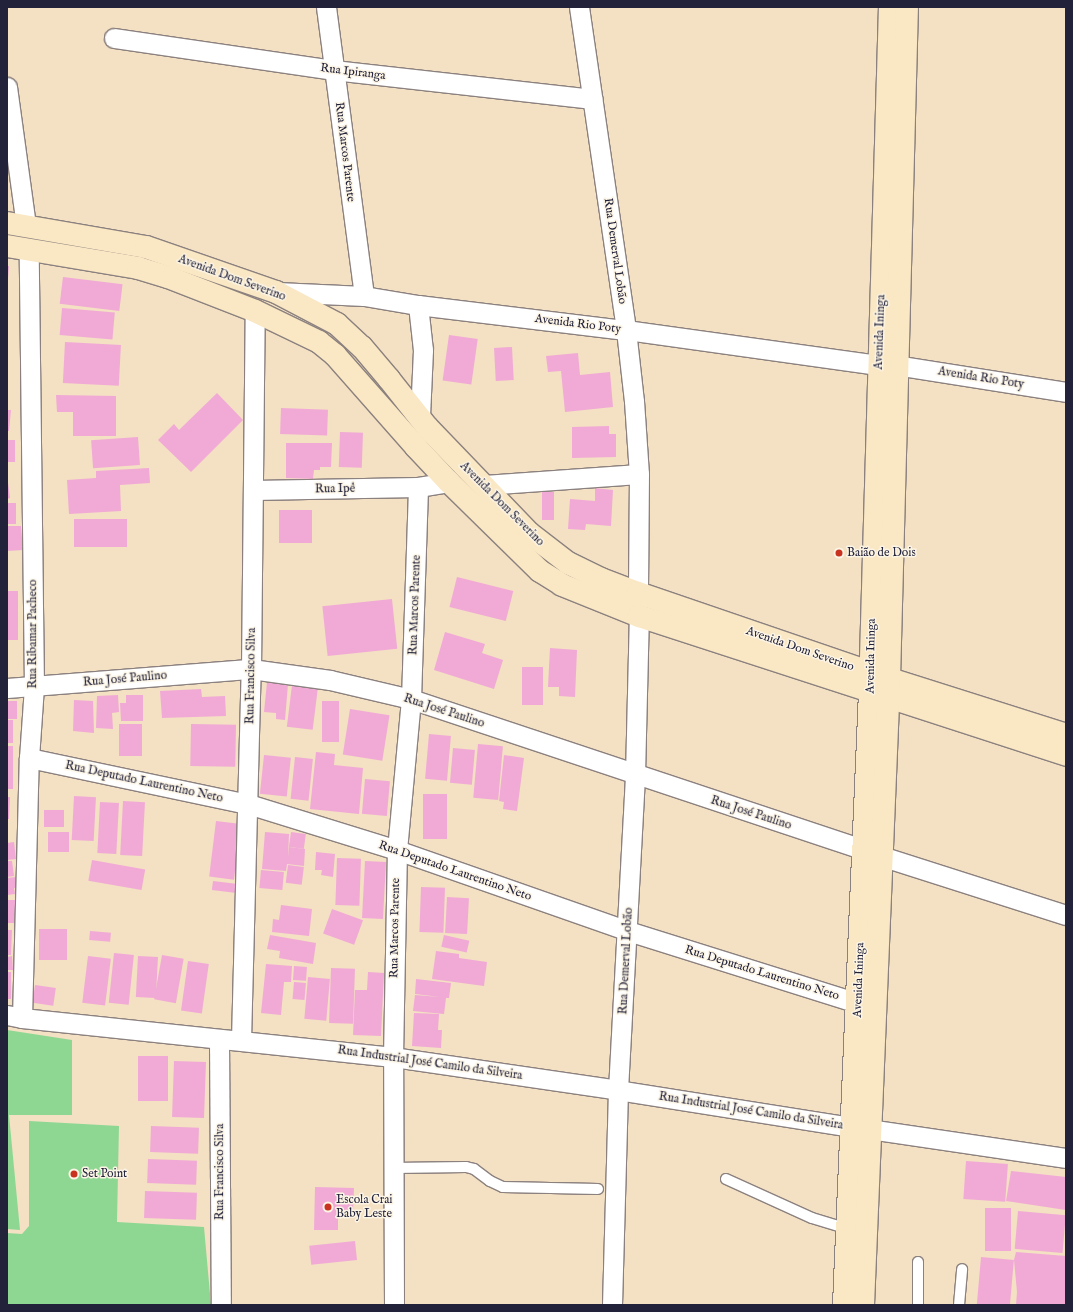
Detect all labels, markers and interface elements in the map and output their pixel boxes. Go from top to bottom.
street label: Rua Ipiranga [320,61,386,83]
street label: Rua Marcos Parente [332,101,358,203]
street label: Rua Demerval Lobão [600,197,630,305]
street label: Avenida Dom Severino [176,252,288,304]
street label: Avenida Ininga [871,294,889,370]
street label: Avenida Rio Poty [534,312,622,336]
street label: Avenida Rio Poty [937,364,1025,392]
street label: Avenida Dom Severino [457,459,547,549]
street label: Rua Ipê [315,481,355,497]
place label: Baião de Dois [847,546,916,560]
marker: Baião de Dois [834,548,844,558]
street label: Rua Marcos Parente [406,555,424,655]
street label: Rua Ribamar Pacheco [26,579,40,689]
street label: Avenida Ininga [863,618,879,694]
street label: Avenida Dom Severino [744,624,856,674]
street label: Rua Francisco Silva [243,628,259,724]
street label: Rua José Paulino [82,668,168,690]
street label: Rua José Paulino [402,691,486,731]
street label: Rua Deputado Laurentino Neto [64,758,224,806]
street label: Rua José Paulino [709,793,793,833]
street label: Rua Deputado Laurentino Neto [377,838,533,904]
street label: Rua Marcos Parente [387,878,403,978]
street label: Rua Demerval Lobão [616,907,636,1015]
street label: Avenida Ininga [850,942,868,1018]
street label: Rua Deputado Laurentino Neto [683,943,841,1003]
street label: Rua Industrial José Camilo da Silveira [337,1043,523,1083]
street label: Rua Industrial José Camilo da Silveira [658,1089,844,1133]
street label: Rua Francisco Silva [213,1124,227,1220]
place label: Set Point [82,1167,127,1181]
marker: Set Point [69,1169,79,1179]
place label: Escola Crai Baby Leste [336,1193,393,1221]
marker: Escola Crai Baby Leste [323,1202,333,1212]

